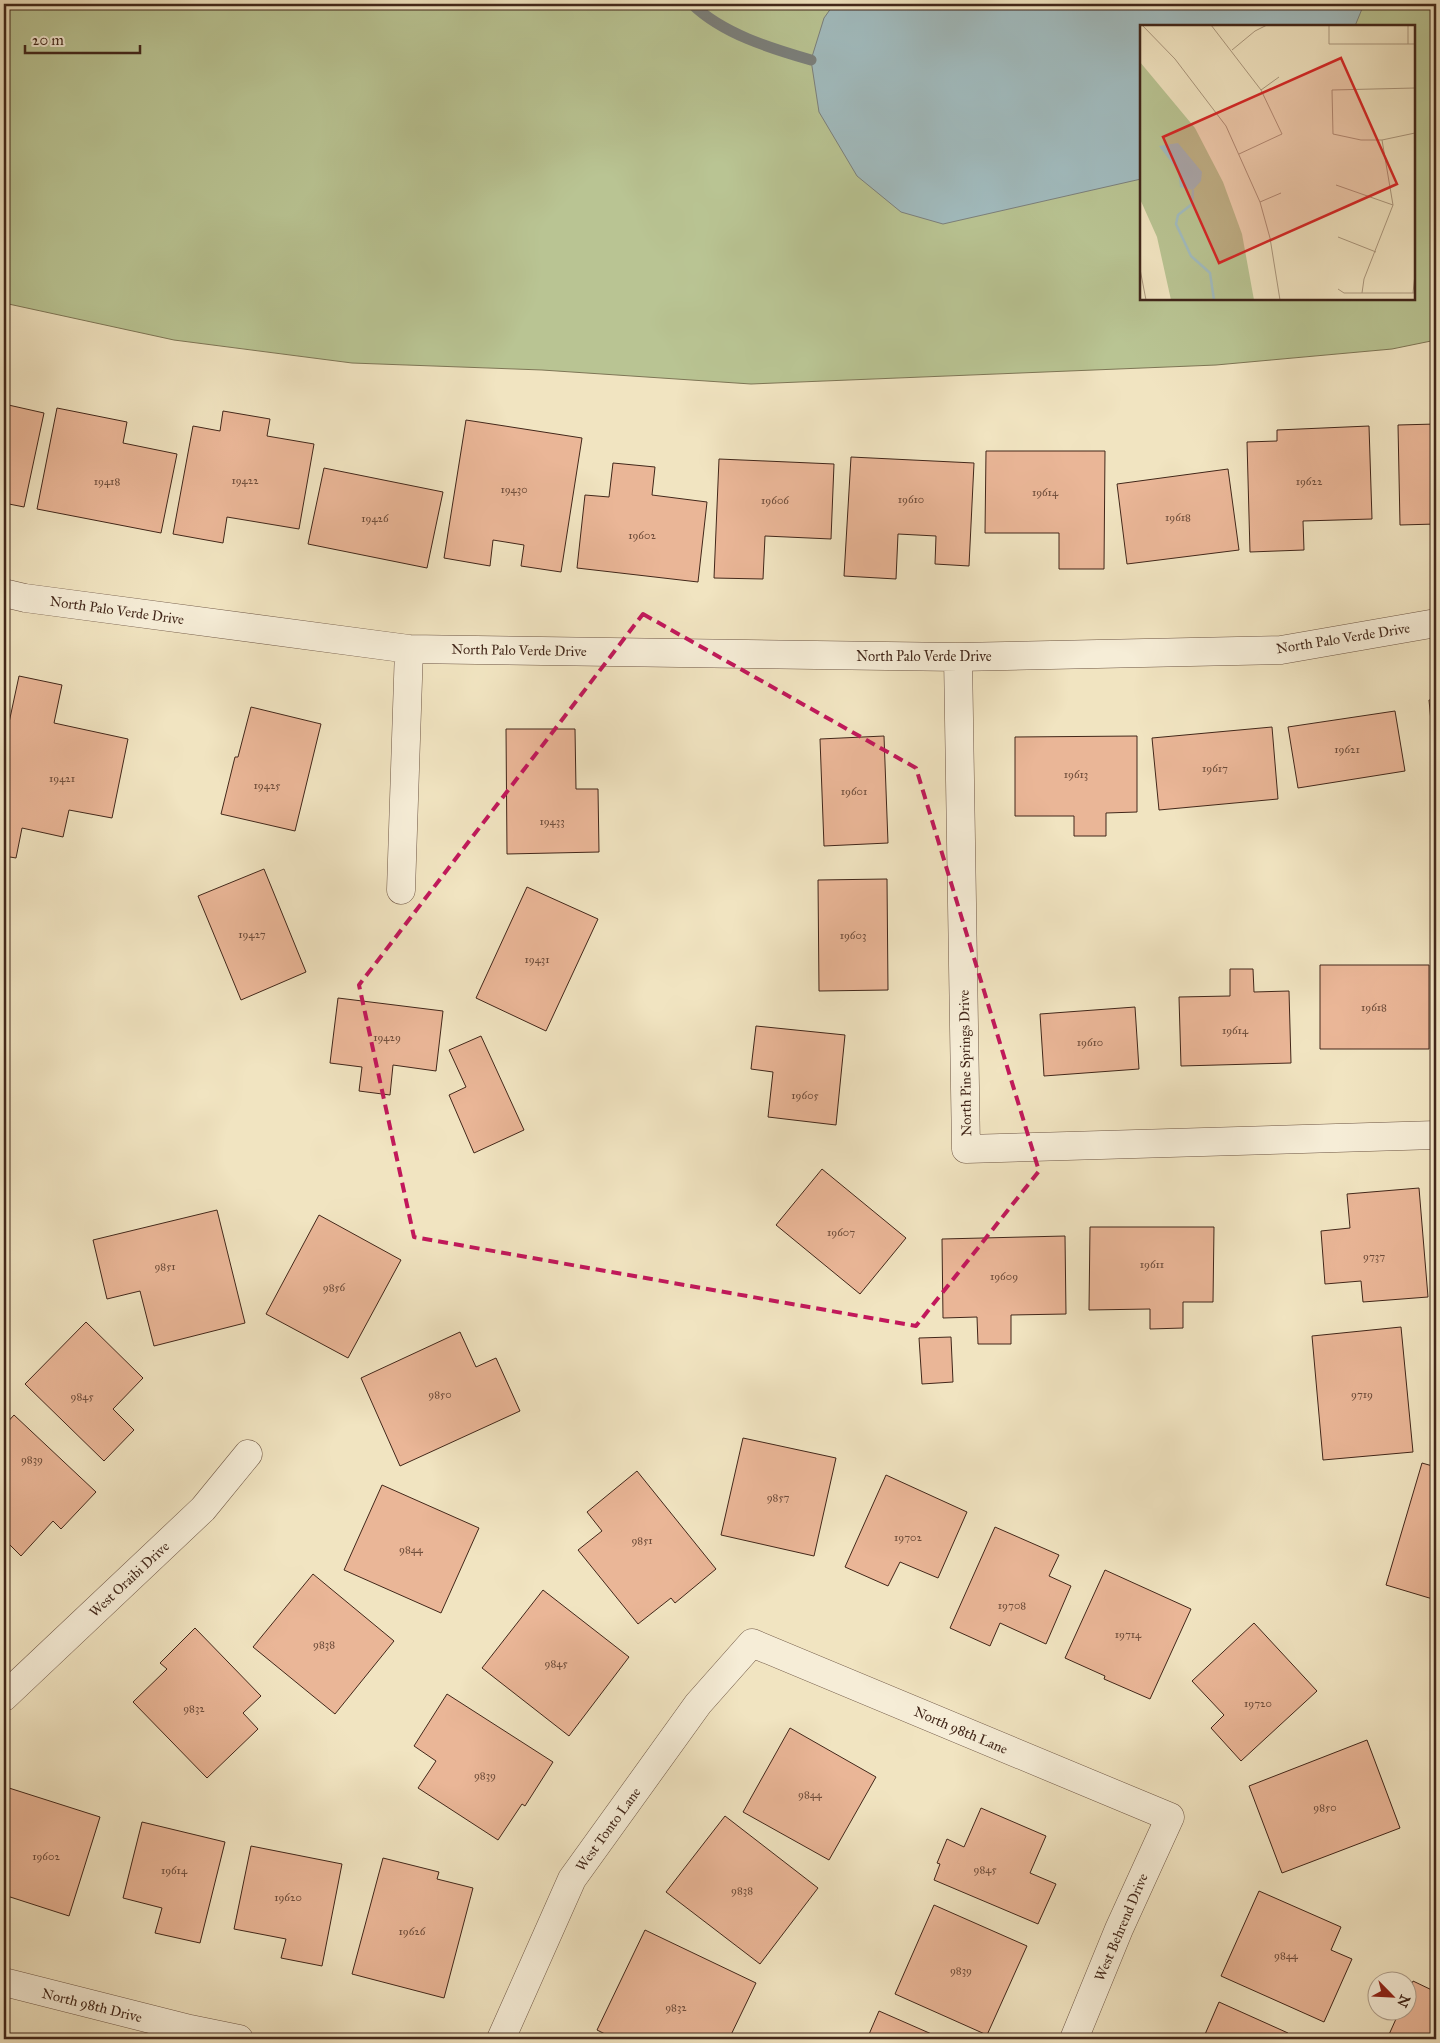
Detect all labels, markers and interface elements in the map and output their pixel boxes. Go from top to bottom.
scale bar [25,22,140,54]
inset map [1140,25,1415,300]
text: 20 m [32,31,64,49]
house number: 19422 [231,474,259,487]
house number: 19418 [94,475,120,488]
house number: 19622 [1296,475,1323,488]
house number: 19430 [500,483,528,496]
house number: 19614 [1032,486,1059,499]
house number: 19610 [898,493,924,506]
house number: 19606 [761,494,789,507]
house number: 19618 [1165,511,1191,524]
house number: 19426 [361,512,389,525]
house number: 19602 [628,529,656,542]
street label: North Palo Verde Drive [49,593,185,628]
street label: North Palo Verde Drive [1275,619,1411,657]
street label: North Palo Verde Drive [451,641,587,660]
street label: North Palo Verde Drive [856,648,992,665]
house number: 19621 [1334,743,1360,756]
house number: 19617 [1202,762,1228,775]
house number: 19613 [1064,768,1088,781]
house number: 19421 [49,772,75,785]
house number: 19425 [254,779,280,792]
house number: 19601 [841,785,867,798]
house number: 19433 [539,815,565,828]
house number: 19427 [238,928,266,941]
house number: 19603 [840,929,866,942]
house number: 19431 [524,953,550,966]
street label: North Pine Springs Drive [956,989,975,1136]
house number: 19618 [1361,1001,1387,1014]
house number: 19614 [1222,1024,1249,1037]
house number: 19429 [373,1031,401,1044]
house number: 19610 [1077,1036,1103,1049]
house number: 19605 [791,1089,819,1102]
house number: 19607 [827,1226,855,1239]
house number: 9737 [1363,1250,1385,1263]
house number: 19611 [1140,1258,1164,1271]
house number: 9851 [154,1260,176,1273]
house number: 19609 [990,1270,1018,1283]
house number: 9856 [323,1281,346,1294]
house number: 9850 [428,1388,452,1401]
house number: 9719 [1351,1388,1373,1401]
house number: 9845 [71,1390,94,1403]
house number: 9839 [21,1453,43,1466]
house number: 9857 [767,1491,789,1504]
house number: 19702 [894,1531,923,1544]
house number: 9851 [631,1534,653,1547]
street label: West Oraibi Drive [86,1538,173,1621]
house number: 9844 [399,1543,424,1556]
house number: 19708 [998,1599,1026,1612]
house number: 19714 [1115,1628,1142,1641]
house number: 9838 [313,1638,335,1651]
house number: 9845 [545,1657,568,1670]
house number: 19720 [1244,1697,1272,1710]
house number: 9832 [183,1702,205,1715]
street label: North 98th Lane [911,1703,1010,1758]
house number: 9839 [474,1769,496,1782]
street label: West Tonto Lane [572,1784,645,1875]
house number: 9844 [798,1788,823,1801]
house number: 9850 [1313,1801,1337,1814]
house number: 19602 [32,1850,60,1863]
house number: 9845 [974,1863,997,1876]
house number: 19614 [161,1864,188,1877]
street label: West Behrend Drive [1091,1871,1152,1984]
house number: 9838 [731,1884,753,1897]
house number: 19620 [274,1891,302,1904]
house number: 19626 [399,1925,426,1938]
house number: 9844 [1274,1949,1299,1962]
house number: 9839 [950,1964,972,1977]
north arrow [1368,1970,1418,2020]
street label: North 98th Drive [40,1985,144,2026]
text: N [1393,1992,1414,2010]
house number: 9832 [665,2001,687,2014]

